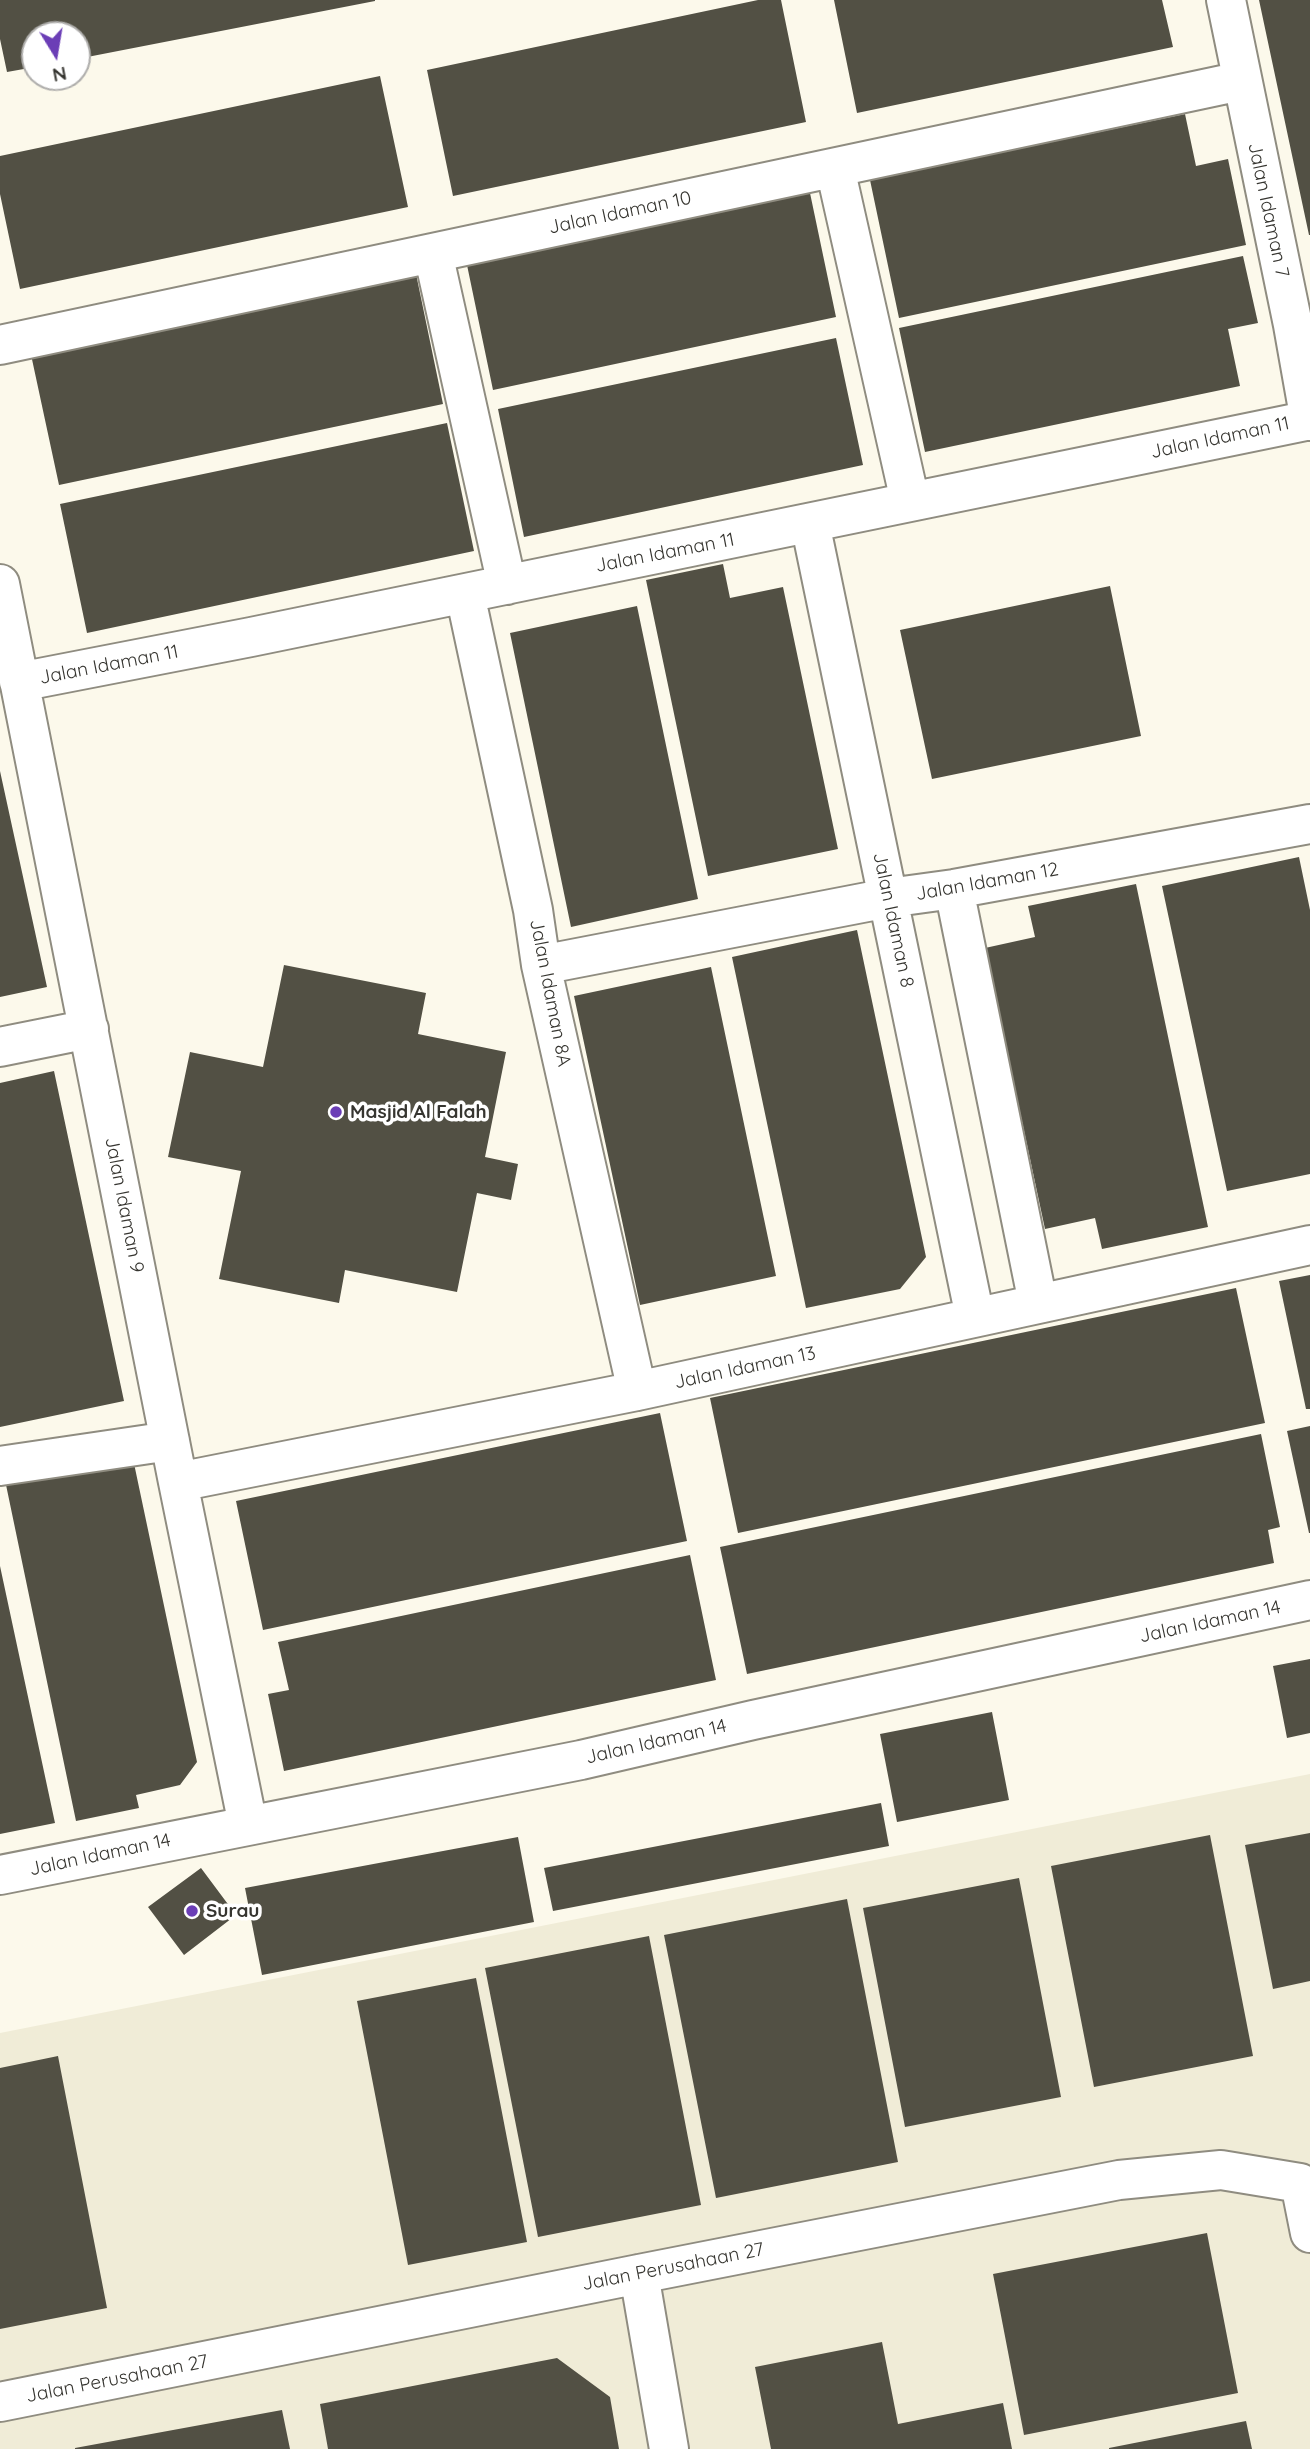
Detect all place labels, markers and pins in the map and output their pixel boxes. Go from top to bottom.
place label: Masjid Al Falah [350,1101,487,1123]
marker: Masjid Al Falah [328,1104,344,1120]
place label: Surau [206,1900,259,1922]
marker: Surau [184,1903,200,1919]

